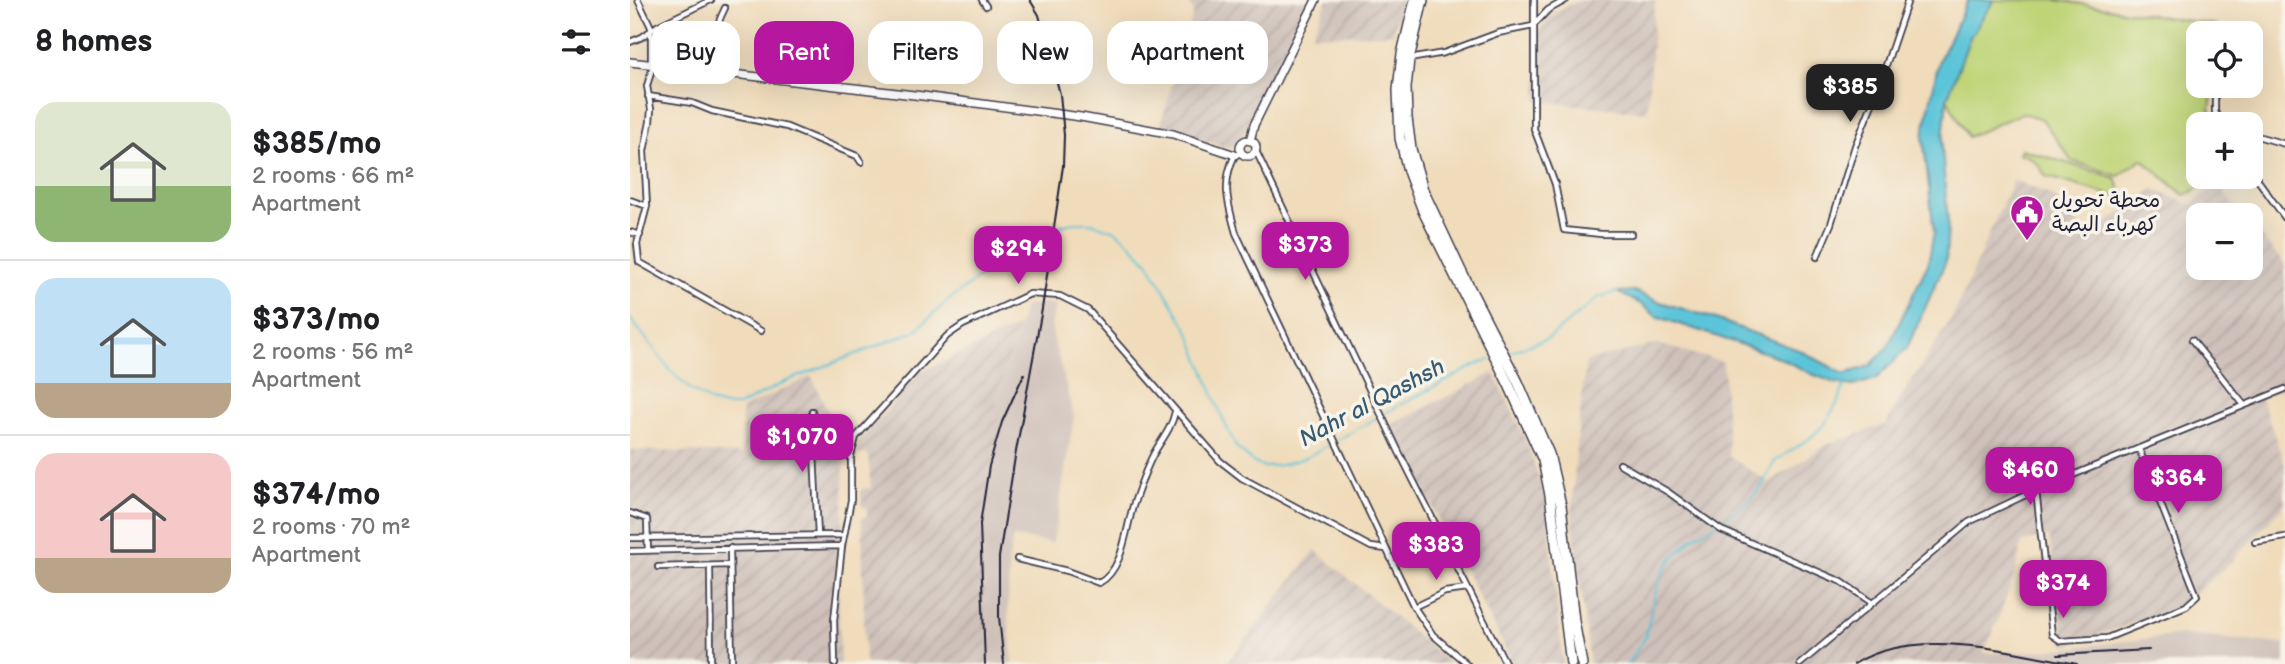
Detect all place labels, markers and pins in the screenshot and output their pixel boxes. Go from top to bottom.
pin: $385 [1809,64,1891,124]
place label: محطة تحويل كهرباء البصة [2052,188,2160,237]
public building icon: محطة تحويل كهرباء البصة [2008,193,2046,242]
pin: $373 [1264,222,1346,282]
pin: $294 [977,226,1059,286]
pin: $1,070 [745,414,859,474]
pin: $460 [1989,448,2071,507]
pin: $364 [2137,456,2219,515]
pin: $383 [1395,522,1477,582]
pin: $374 [2022,560,2104,620]

